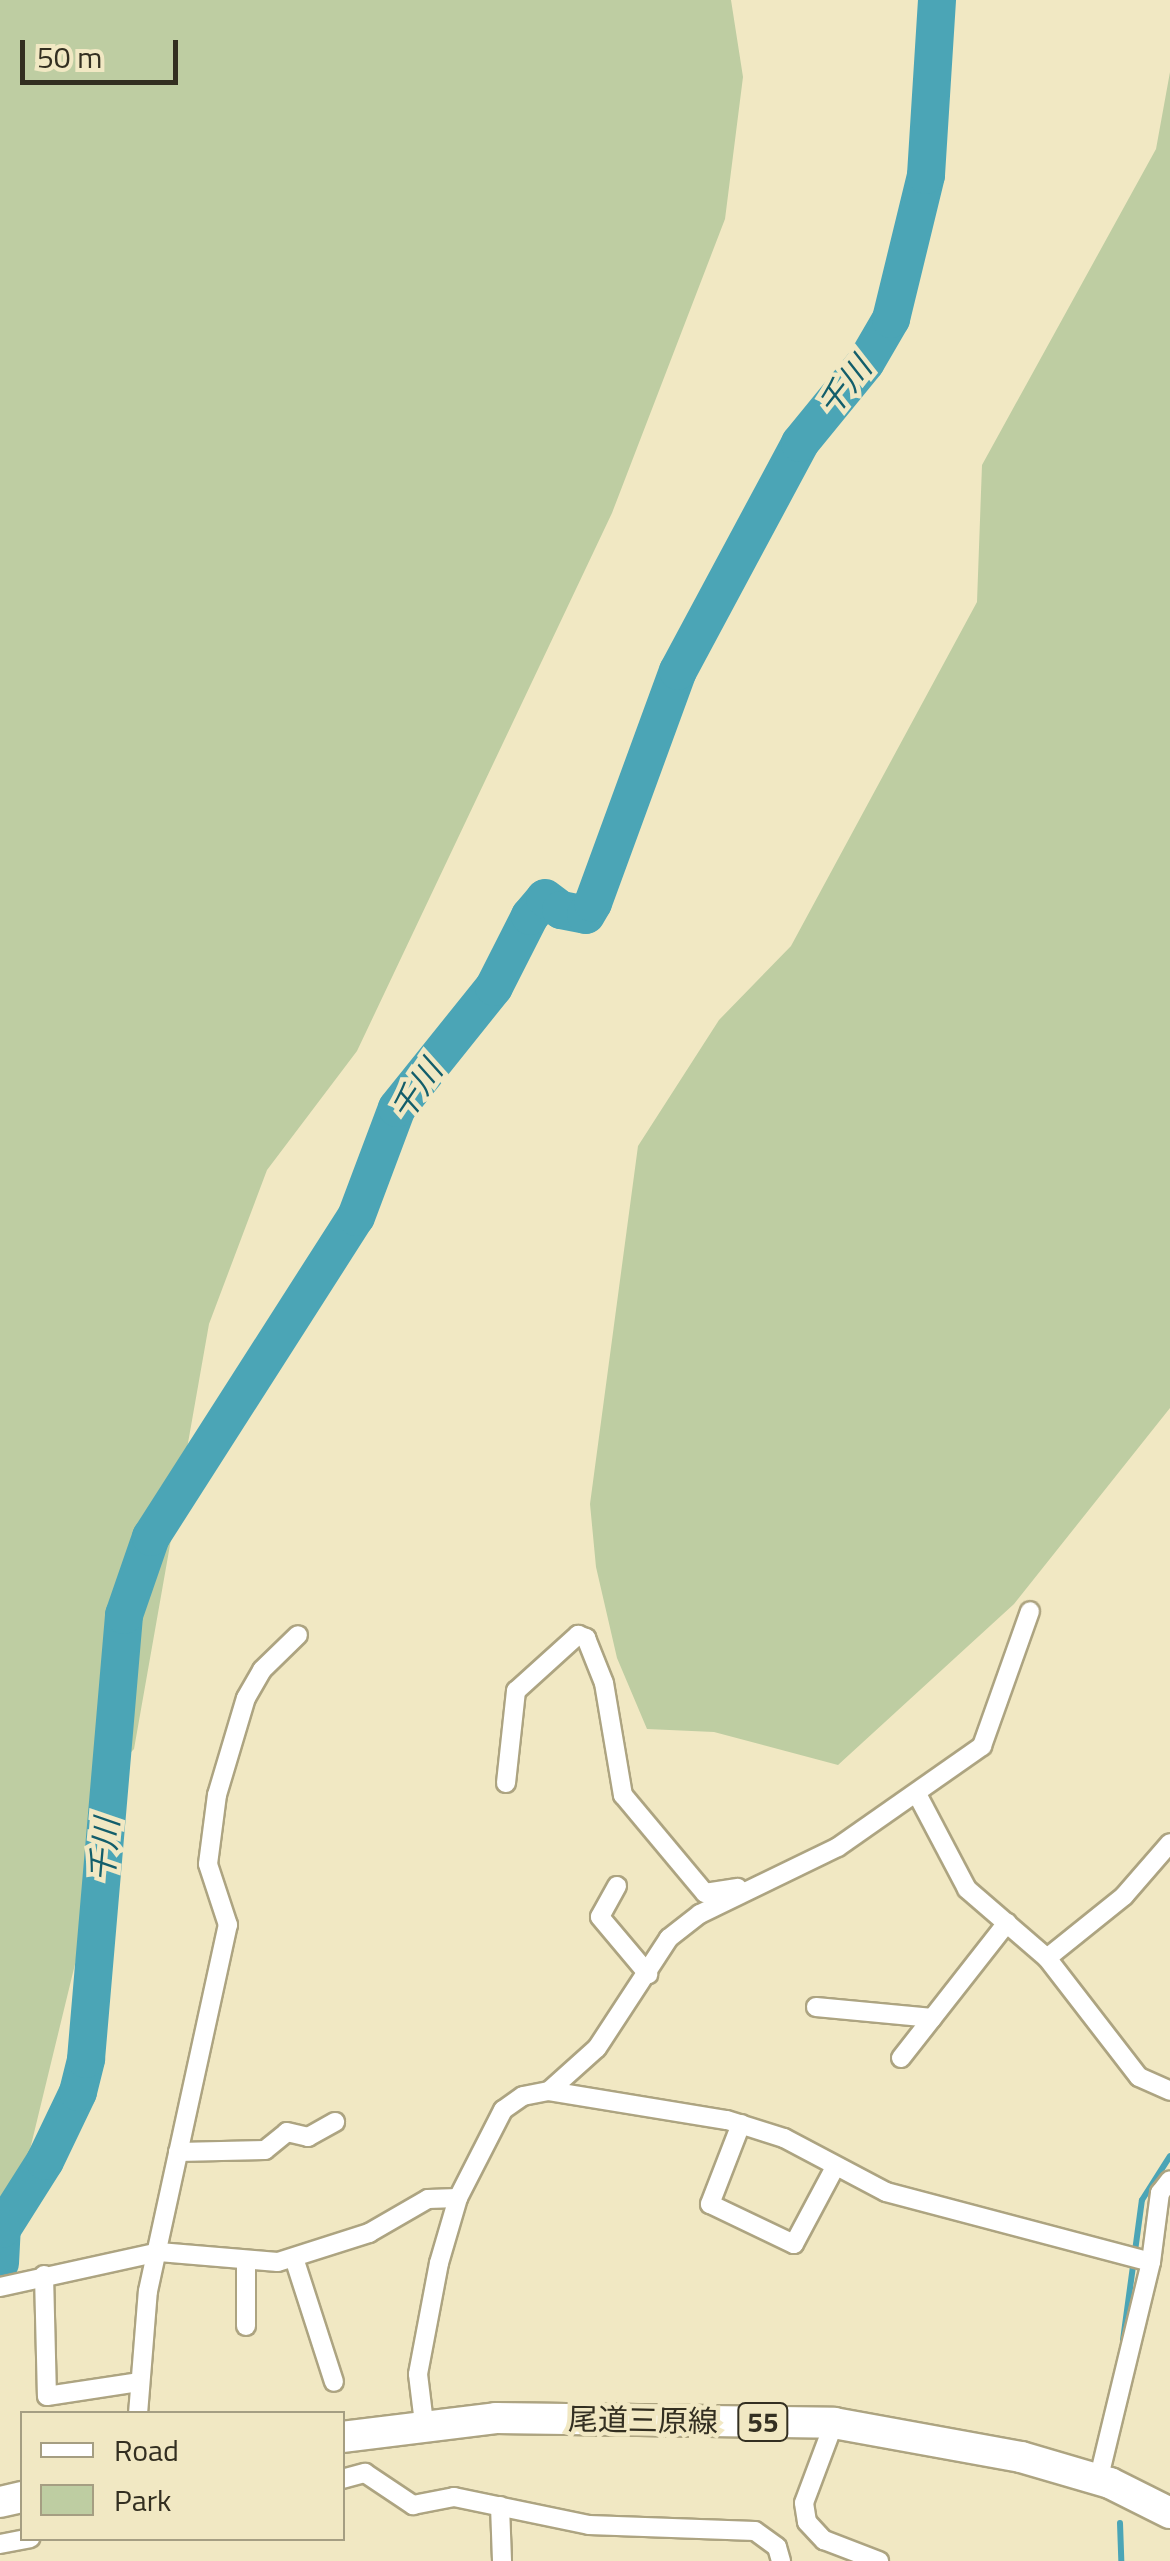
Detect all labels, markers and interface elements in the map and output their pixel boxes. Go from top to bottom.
scale bar [25,20,182,82]
text: 50 m [37,34,102,80]
water label: 千川 [809,349,879,423]
water label: 千川 [382,1053,450,1127]
water label: 千川 [82,1816,126,1884]
road number: 55 [736,2399,790,2445]
street label: 尾道三原線 [568,2401,718,2439]
legend [20,2411,345,2541]
text: Road [114,2427,179,2473]
text: Park [114,2477,171,2523]

